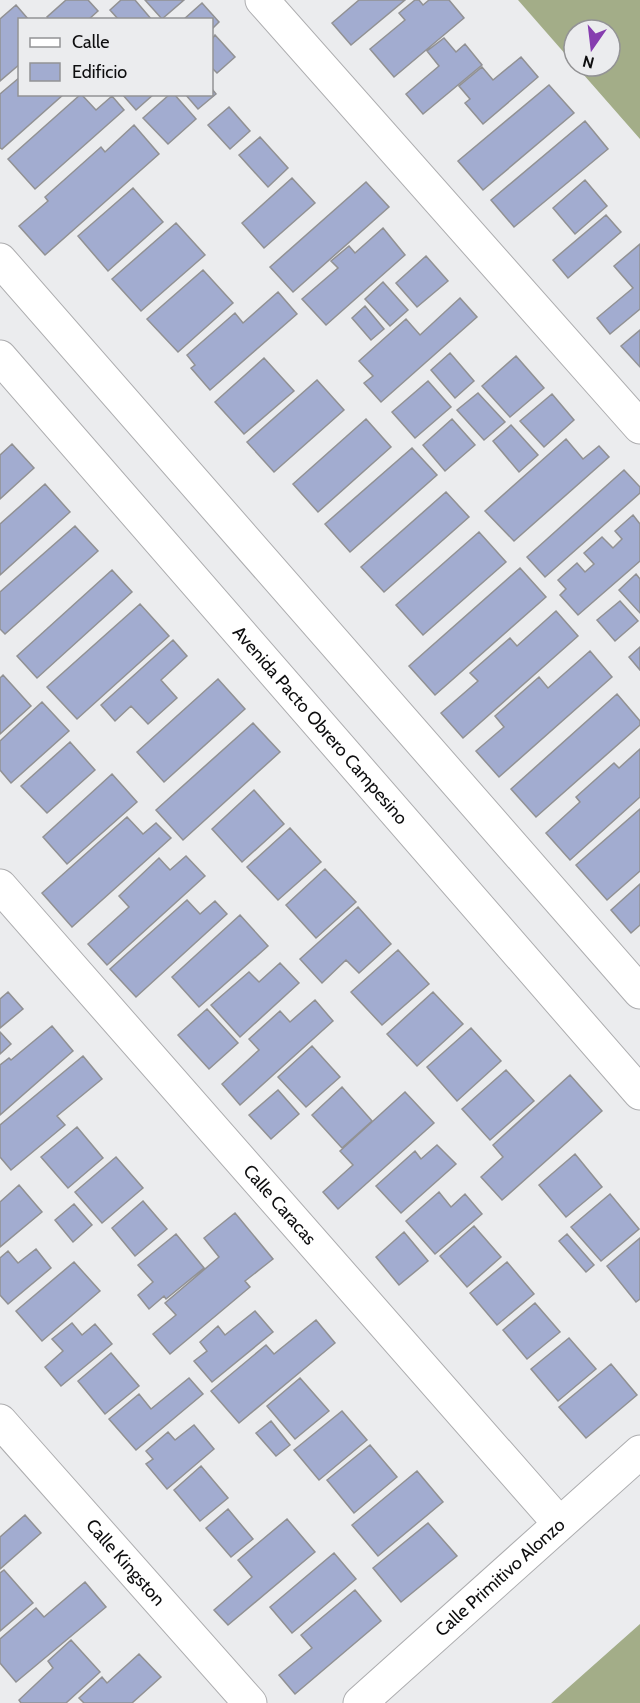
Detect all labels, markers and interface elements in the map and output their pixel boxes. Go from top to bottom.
legend [18,18,213,96]
north arrow [562,18,622,78]
text: Calle [72,31,109,53]
text: N [581,51,596,73]
text: Edificio [72,61,127,83]
street label: Avenida Pacto Obrero Campesino [228,622,412,829]
street label: Calle Caracas [239,1160,321,1249]
street label: Calle Primitivo Alonzo [431,1514,569,1641]
street label: Calle Kingston [81,1515,170,1610]

